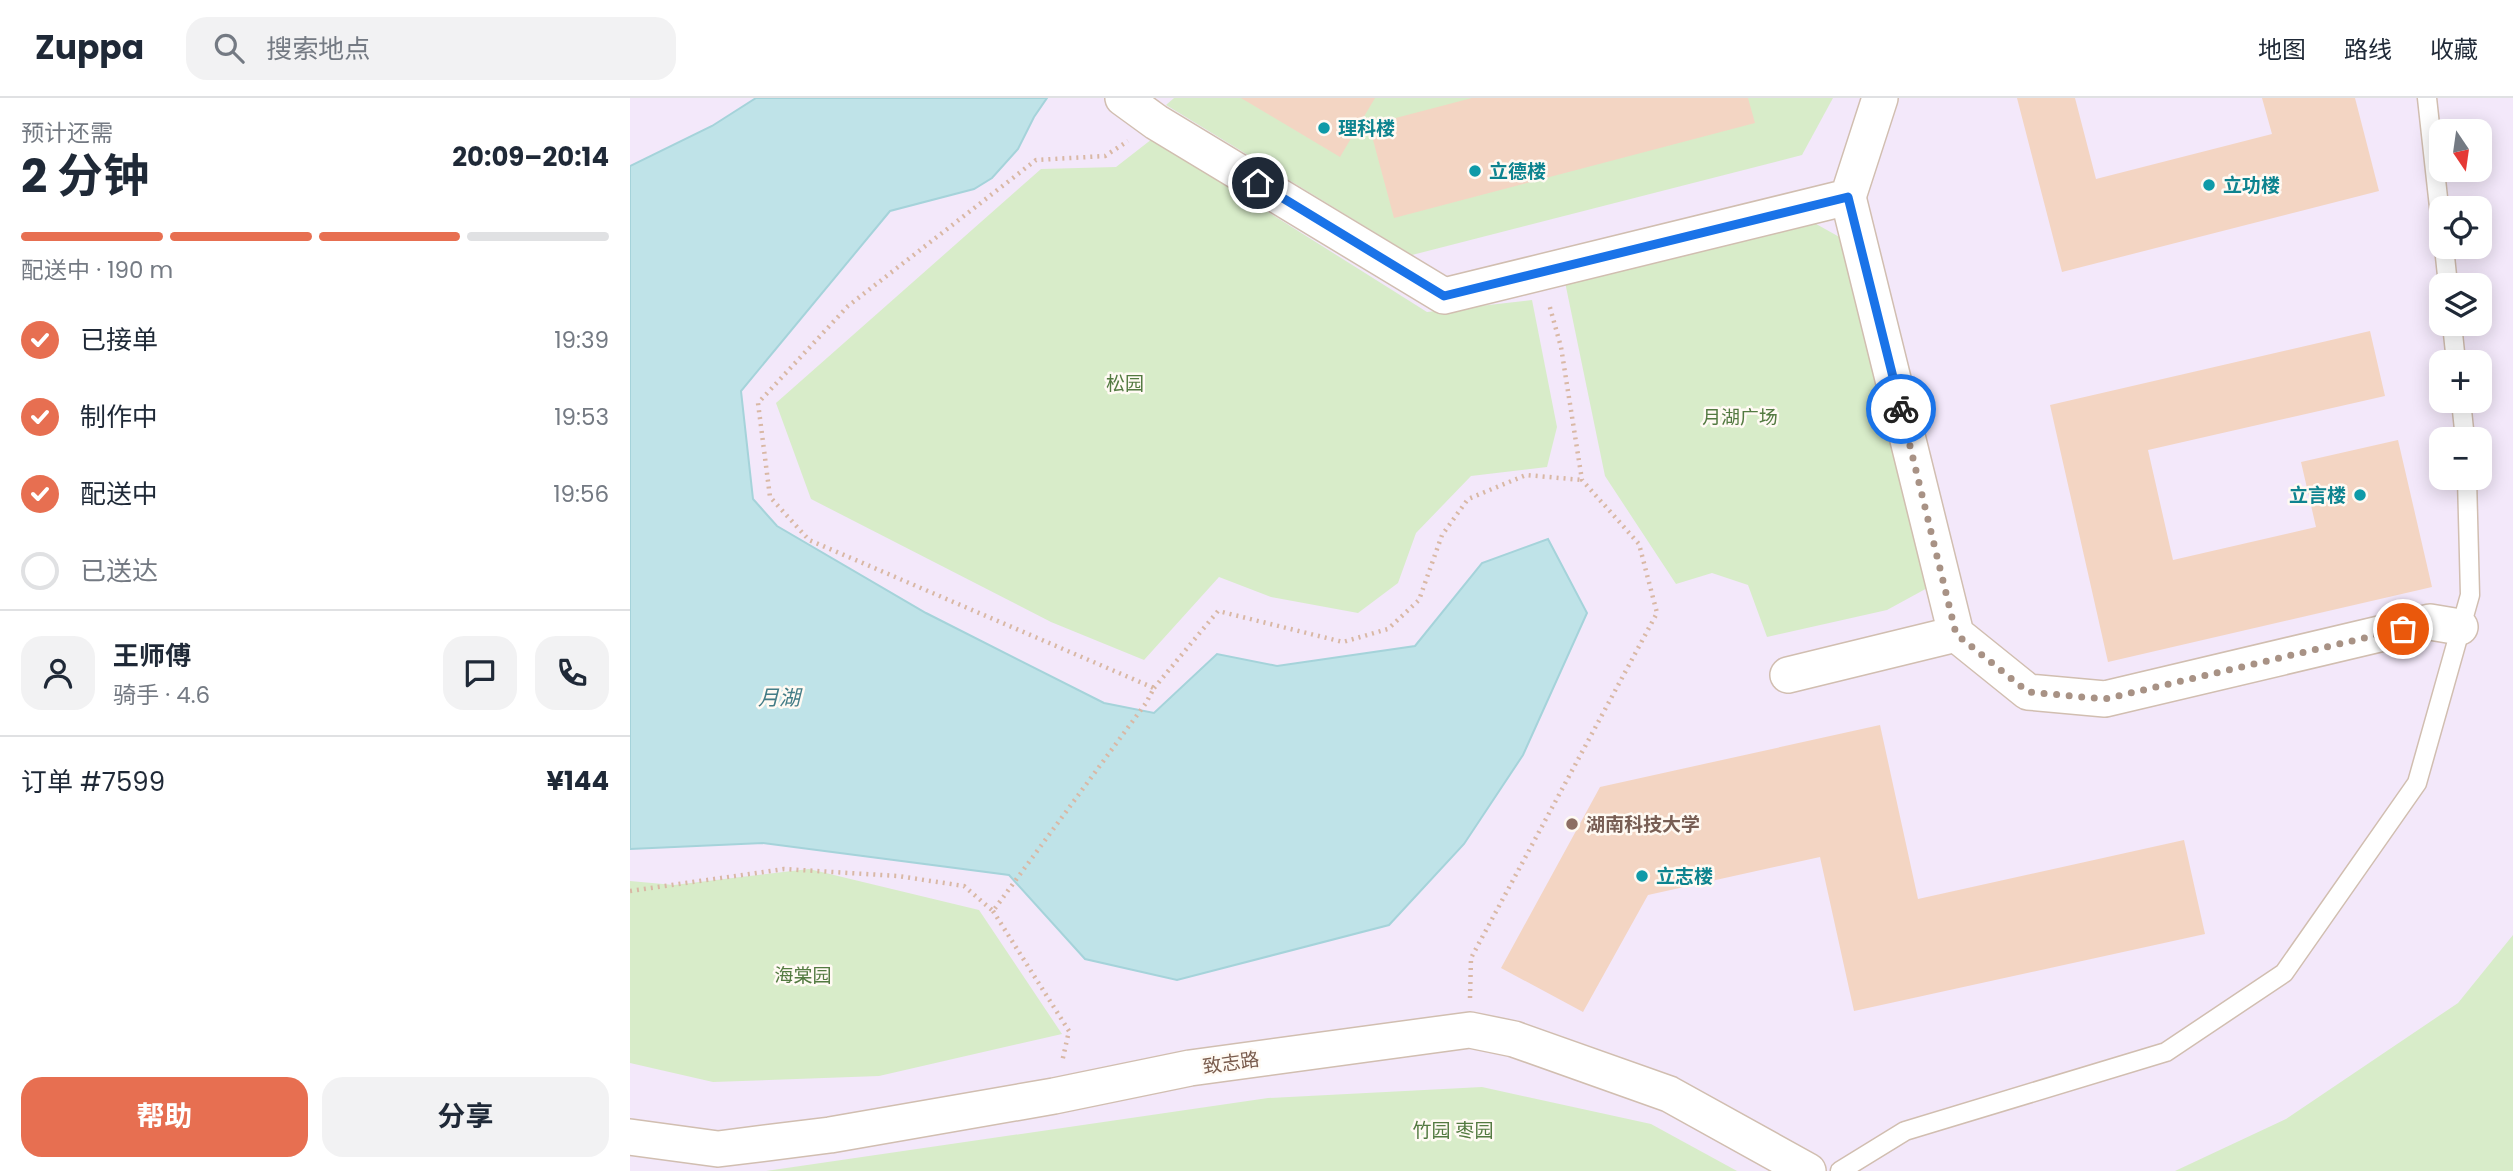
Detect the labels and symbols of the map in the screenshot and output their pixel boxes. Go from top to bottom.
place label: 理科楼 [1338,115,1395,142]
north arrow [2429,119,2492,182]
marker: 理科楼 [1316,120,1332,136]
pin [1228,153,1288,213]
place label: 立德楼 [1489,158,1546,185]
marker: 立德楼 [1467,163,1483,179]
place label: 立功楼 [2223,172,2280,199]
marker: 立功楼 [2201,177,2217,193]
park label: 松园 [1106,370,1144,397]
courier [1866,374,1936,444]
park label: 月湖广场 [1702,404,1778,431]
place label: 立言楼 [2289,482,2346,509]
marker: 立言楼 [2352,487,2368,503]
pin [2373,599,2433,659]
water label: 月湖 [758,683,803,712]
place label: 湖南科技大学 [1586,811,1700,838]
marker: 湖南科技大学 [1564,816,1580,832]
place label: 立志楼 [1656,863,1713,890]
marker: 立志楼 [1634,868,1650,884]
park label: 海棠园 [774,962,832,989]
street label: 致志路 [1201,1046,1261,1080]
park label: 竹园 枣园 [1412,1117,1494,1144]

